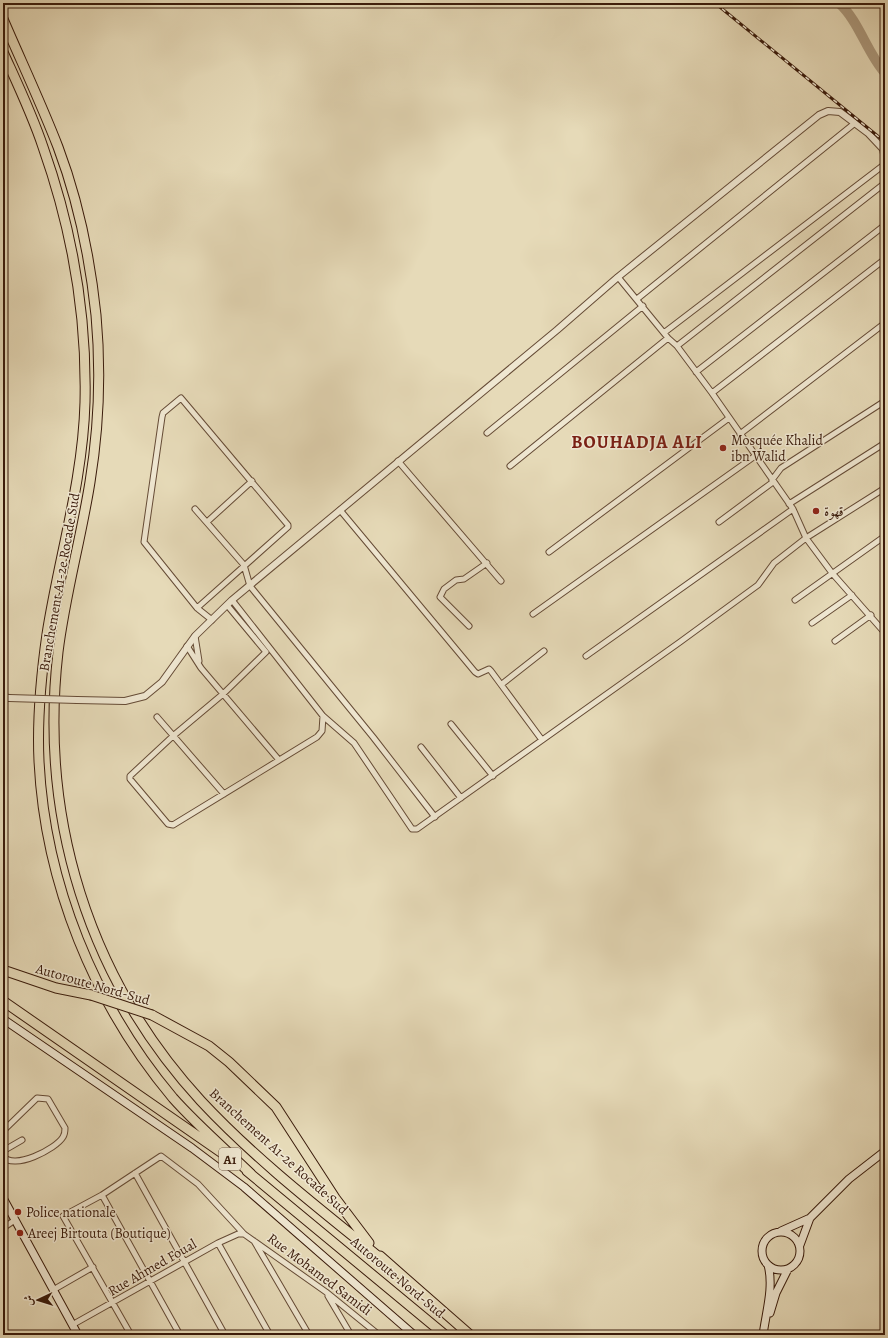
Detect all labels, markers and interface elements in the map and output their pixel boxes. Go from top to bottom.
district label: BOUHADJA ALI [571,430,703,454]
place label: Mosquée Khalid ibn Walid [731,431,823,466]
marker: Mosquée Khalid ibn Walid [718,443,728,453]
street label: Branchement A1-2e Rocade Sud [34,491,85,673]
place label: قهوة [824,502,844,521]
marker: قهوة [811,506,821,516]
street label: Autoroute Nord-Sud [33,959,153,1010]
street label: Branchement A1-2e Rocade Sud [206,1084,352,1218]
road number: A1 [219,1148,241,1170]
place label: Police nationale [26,1203,116,1222]
marker: Police nationale [13,1207,23,1217]
place label: Areej Birtouta (Boutique) [27,1224,171,1243]
marker: Areej Birtouta (Boutique) [15,1228,25,1238]
street label: Rue Mohamed Samidi [264,1229,376,1320]
street label: Autoroute Nord-Sud [346,1232,449,1323]
street label: Rue Ahmed Foual [104,1234,201,1301]
north arrow [18,1280,58,1320]
text: ش [21,1295,36,1307]

